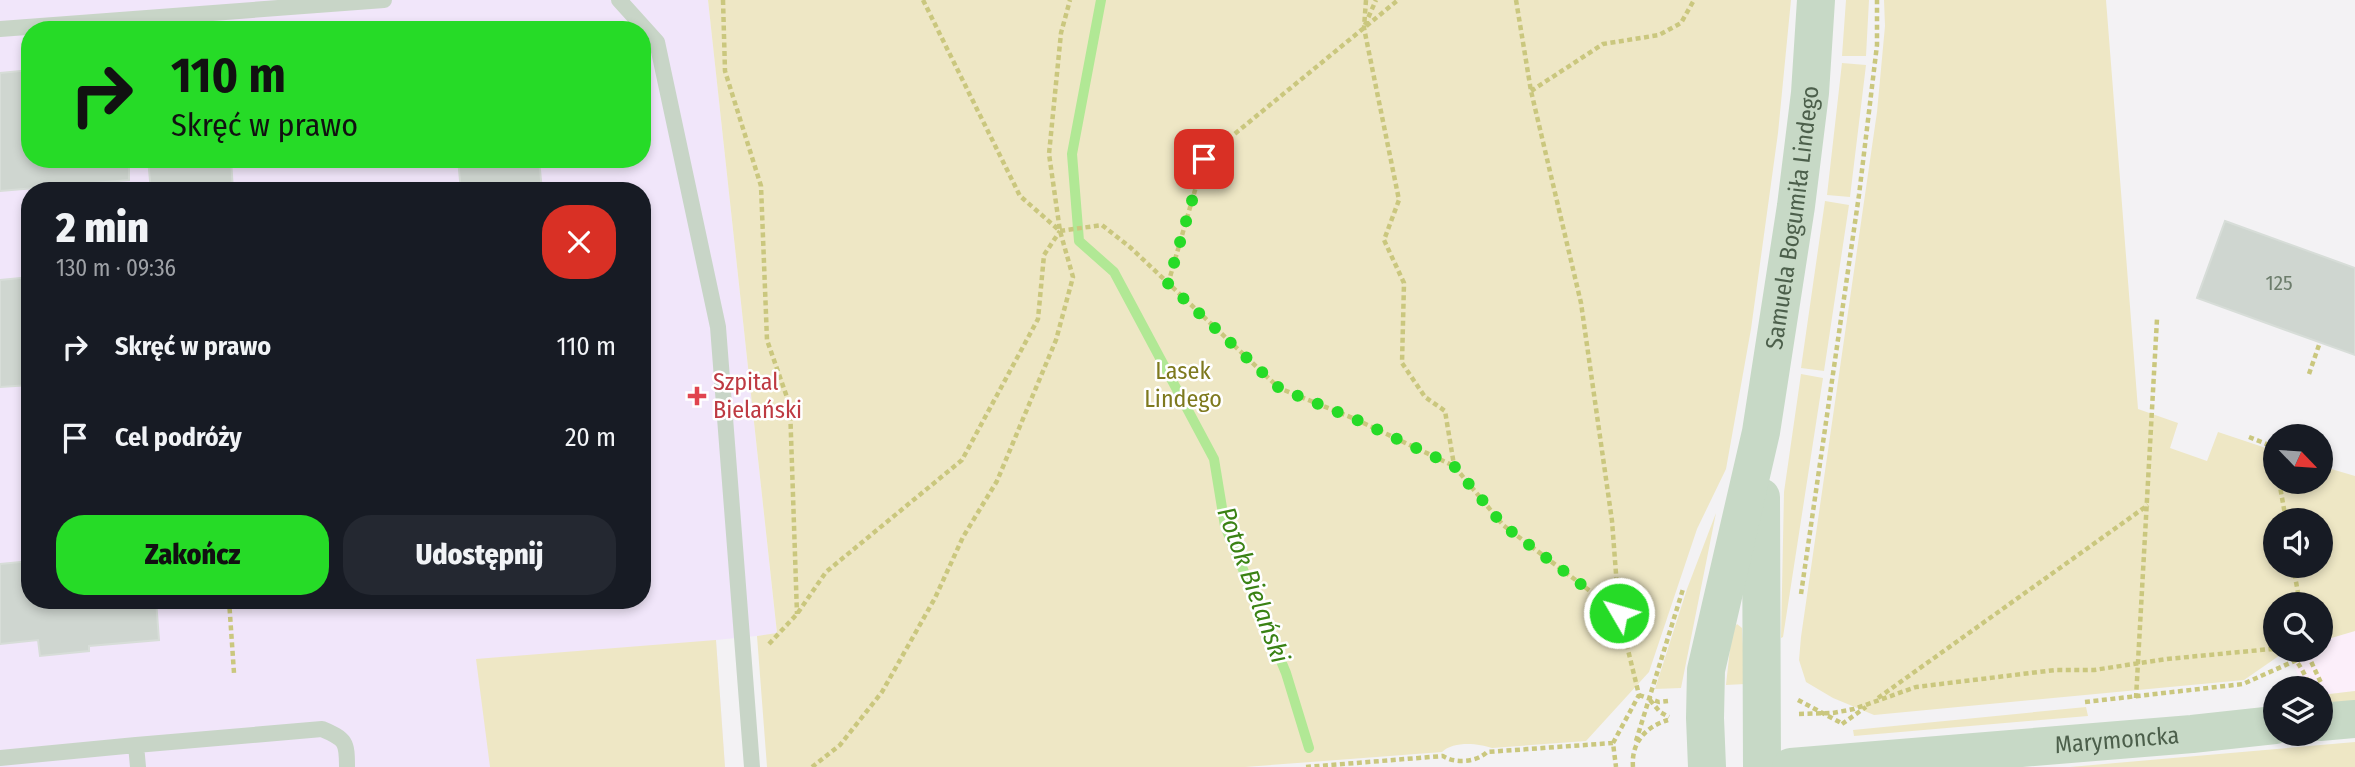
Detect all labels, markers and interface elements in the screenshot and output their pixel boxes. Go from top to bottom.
text: 110 m [171,46,286,105]
icon: right [56,49,147,140]
street label: Samuela Bogumiła Lindego [1760,85,1824,351]
text: Skręć w prawo [171,106,358,144]
pin [1174,129,1234,189]
icon: arrive [1185,140,1223,178]
text: 2 min [56,203,149,253]
button: close [542,205,616,279]
text: 130 m · 09:36 [56,254,176,282]
house number: 125 [2265,270,2293,296]
icon: right [56,328,94,366]
text: Skręć w prawo [115,331,271,362]
text: 110 m [556,331,616,362]
park label: Lasek Lindego [1144,357,1222,413]
place label: Szpital Bielański [713,368,802,424]
marker: Szpital Bielański [687,386,707,406]
icon: arrive [56,419,94,457]
text: Cel podróży [115,422,242,453]
text: 20 m [565,422,616,453]
north arrow [2263,424,2333,494]
map controls [2263,424,2333,746]
water label: Potok Bielański [1210,503,1296,668]
button: sound [2263,508,2333,578]
button: Zakończ [56,515,329,595]
button: Udostępnij [343,515,616,595]
position arrow [1582,576,1656,650]
button: search [2263,592,2333,662]
button: layers [2263,676,2333,746]
street label: Marymoncka [2054,721,2180,759]

